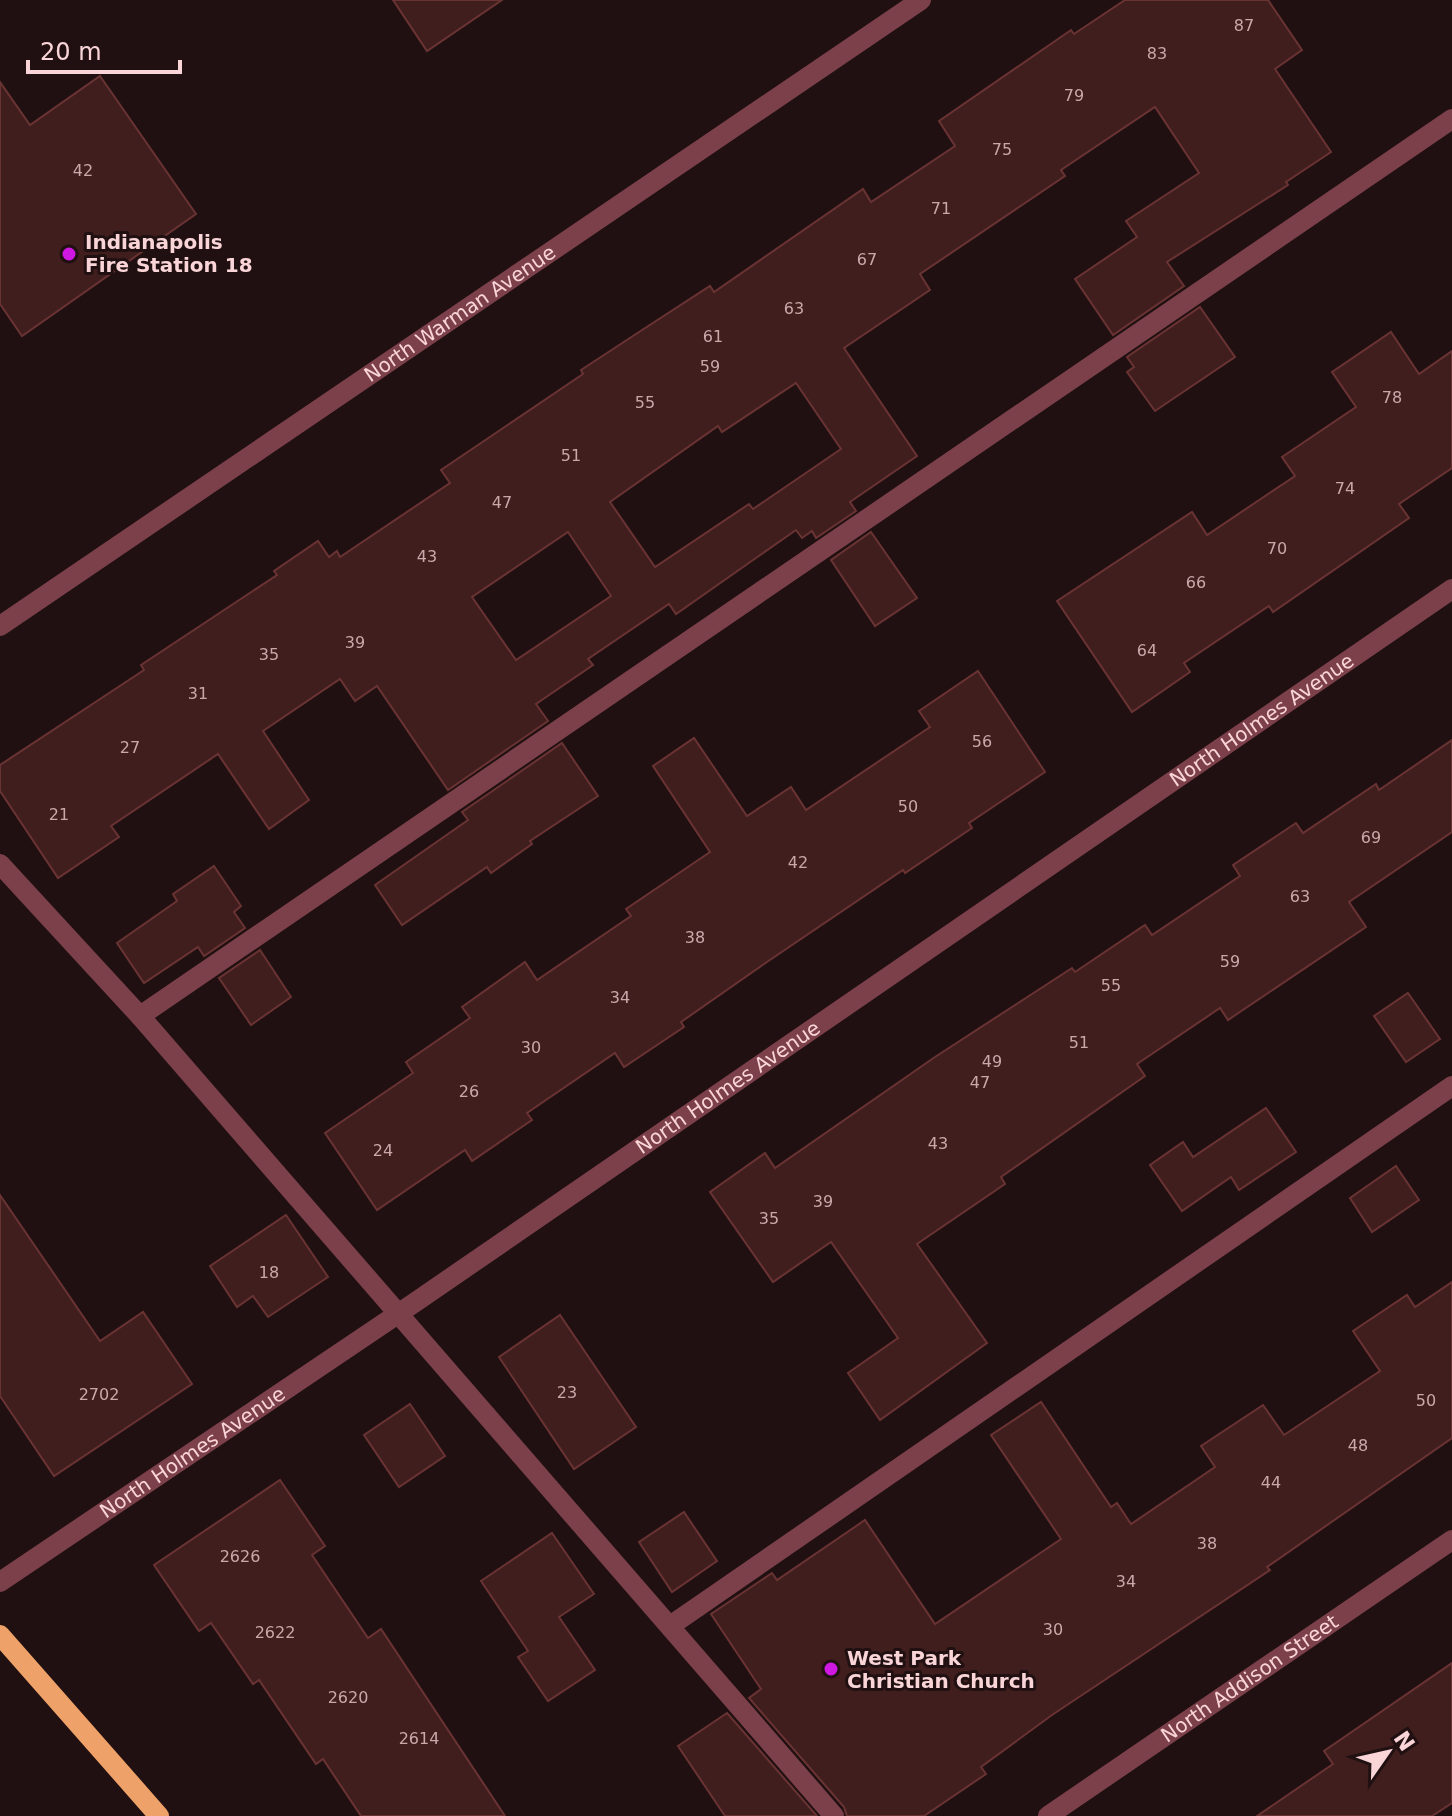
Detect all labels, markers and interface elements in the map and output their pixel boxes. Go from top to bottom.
house number: 87 [1234,16,1254,35]
scale bar [28,24,180,74]
text: 20 m [40,38,102,66]
house number: 83 [1147,44,1167,63]
house number: 79 [1064,86,1084,105]
house number: 75 [992,140,1012,159]
house number: 42 [73,161,93,180]
house number: 71 [931,199,951,218]
place label: Indianapolis Fire Station 18 [85,230,253,277]
street label: North Warman Avenue [360,240,560,387]
marker: Indianapolis Fire Station 18 [60,245,78,263]
house number: 67 [857,250,877,269]
house number: 63 [784,299,804,318]
house number: 61 [703,327,723,346]
house number: 59 [700,357,720,376]
house number: 78 [1382,388,1402,407]
house number: 55 [635,393,655,412]
house number: 51 [561,446,581,465]
house number: 74 [1335,479,1355,498]
house number: 47 [492,493,512,512]
house number: 70 [1267,539,1287,558]
house number: 43 [417,547,437,566]
house number: 66 [1186,573,1206,592]
house number: 39 [345,633,365,652]
house number: 64 [1137,641,1157,660]
house number: 35 [259,645,279,664]
street label: North Holmes Avenue [1165,648,1358,792]
house number: 31 [188,684,208,703]
house number: 56 [972,732,992,751]
house number: 27 [120,738,140,757]
house number: 50 [898,797,918,816]
house number: 21 [49,805,69,824]
house number: 69 [1361,828,1381,847]
house number: 42 [788,853,808,872]
house number: 63 [1290,887,1310,906]
house number: 38 [685,928,705,947]
house number: 59 [1220,952,1240,971]
house number: 55 [1101,976,1121,995]
house number: 34 [610,988,630,1007]
street label: North Holmes Avenue [631,1016,824,1159]
house number: 51 [1069,1033,1089,1052]
house number: 30 [521,1038,541,1057]
house number: 49 [982,1052,1002,1071]
house number: 47 [970,1073,990,1092]
house number: 26 [459,1082,479,1101]
house number: 43 [928,1134,948,1153]
house number: 24 [373,1141,393,1160]
house number: 39 [813,1192,833,1211]
house number: 35 [759,1209,779,1228]
house number: 18 [259,1263,279,1282]
street label: North Holmes Avenue [95,1381,290,1523]
house number: 23 [557,1383,577,1402]
house number: 2702 [79,1385,119,1404]
house number: 50 [1416,1391,1436,1410]
house number: 48 [1348,1436,1368,1455]
house number: 44 [1261,1473,1281,1492]
house number: 38 [1197,1534,1217,1553]
house number: 2626 [220,1547,260,1566]
house number: 34 [1116,1572,1136,1591]
street label: North Addison Street [1156,1609,1343,1747]
house number: 30 [1043,1620,1063,1639]
house number: 2622 [255,1623,295,1642]
place label: West Park Christian Church [847,1646,1035,1693]
marker: West Park Christian Church [822,1660,840,1678]
house number: 2620 [328,1688,368,1707]
north arrow [1348,1712,1428,1792]
text: N [1389,1726,1420,1756]
house number: 2614 [399,1729,439,1748]

